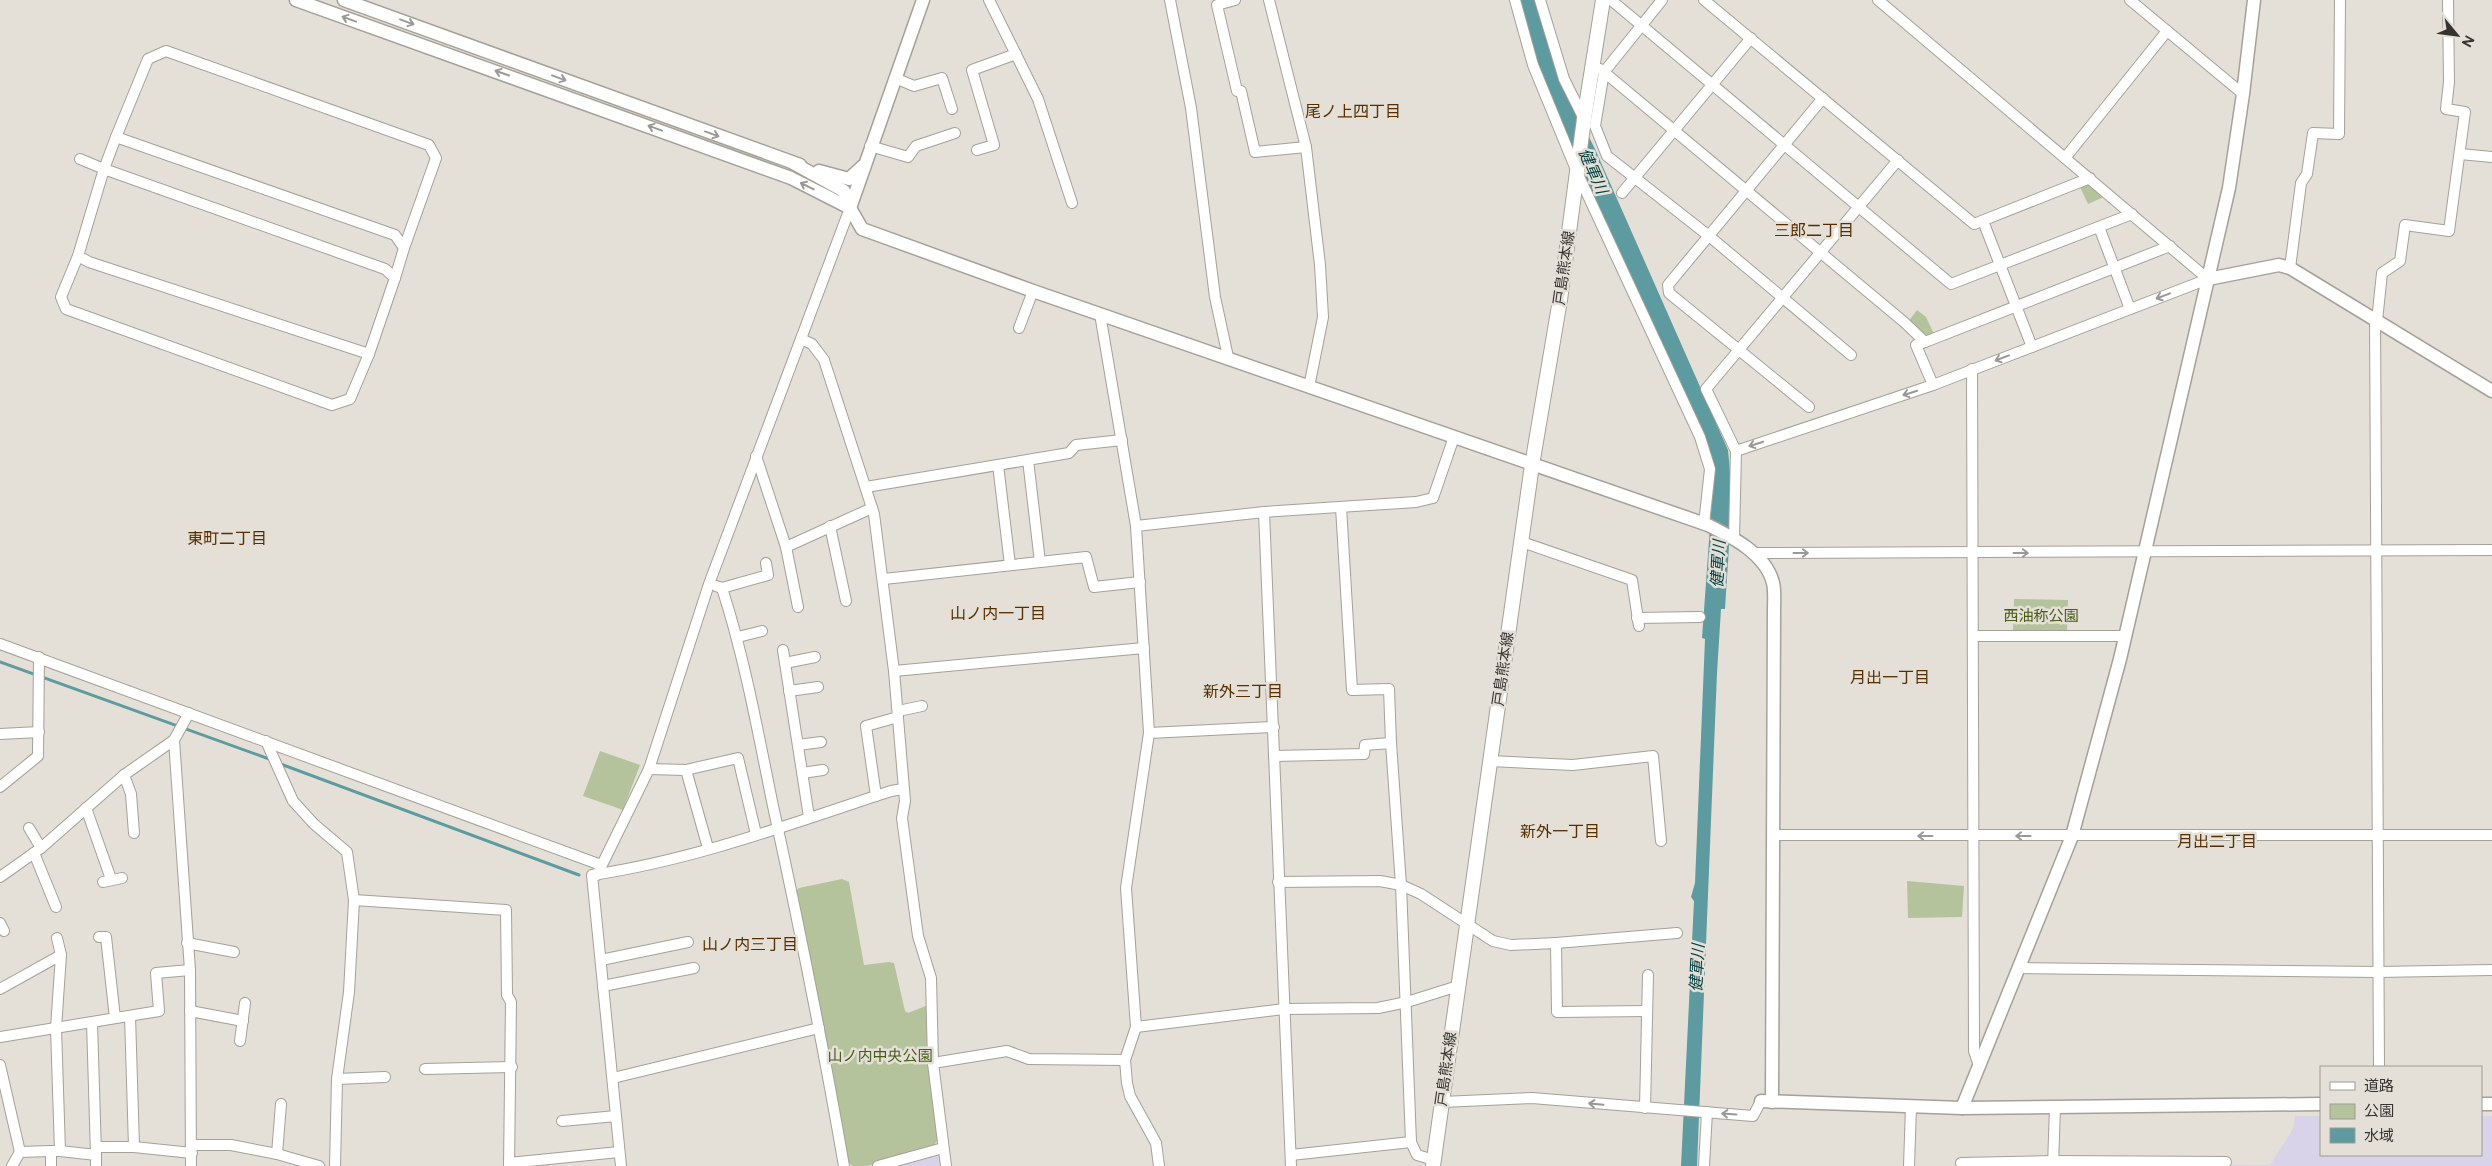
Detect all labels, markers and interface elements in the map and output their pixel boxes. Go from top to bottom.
north arrow [2432,10,2482,60]
one-way arrow [342,14,357,23]
one-way arrow [398,18,414,27]
text: N [2458,32,2478,50]
one-way arrow [494,68,510,78]
one-way arrow [551,74,567,83]
district label: 尾ノ上四丁目 [1305,102,1401,121]
one-way arrow [648,123,663,132]
one-way arrow [704,130,719,139]
water label: 健軍川 [1575,145,1612,199]
one-way arrow [799,181,814,191]
district label: 三郎二丁目 [1774,221,1854,240]
street label: 戸島熊本線 [1550,230,1578,306]
one-way arrow [2155,292,2171,301]
one-way arrow [1995,354,2010,363]
one-way arrow [1902,388,1918,398]
one-way arrow [1748,440,1764,449]
district label: 東町二丁目 [187,529,267,548]
water label: 健軍川 [1707,538,1729,588]
one-way arrow [1792,548,1809,558]
one-way arrow [2013,548,2029,558]
district label: 山ノ内一丁目 [950,604,1046,623]
park label: 西油称公園 [2003,607,2079,625]
street label: 戸島熊本線 [1489,631,1517,707]
district label: 月出一丁目 [1850,668,1930,687]
district label: 新外三丁目 [1203,682,1283,701]
district label: 新外一丁目 [1520,822,1600,841]
one-way arrow [1917,831,1934,841]
one-way arrow [2015,831,2032,841]
district label: 月出二丁目 [2177,832,2257,851]
district label: 山ノ内三丁目 [702,935,798,954]
water label: 健軍川 [1686,942,1708,992]
street label: 戸島熊本線 [1432,1031,1460,1107]
park label: 山ノ内中央公園 [827,1047,933,1065]
legend [2320,1066,2482,1156]
text: 道路 [2364,1077,2394,1095]
one-way arrow [1589,1099,1605,1109]
text: 公園 [2364,1102,2394,1120]
one-way arrow [1721,1109,1737,1119]
text: 水域 [2364,1127,2394,1145]

